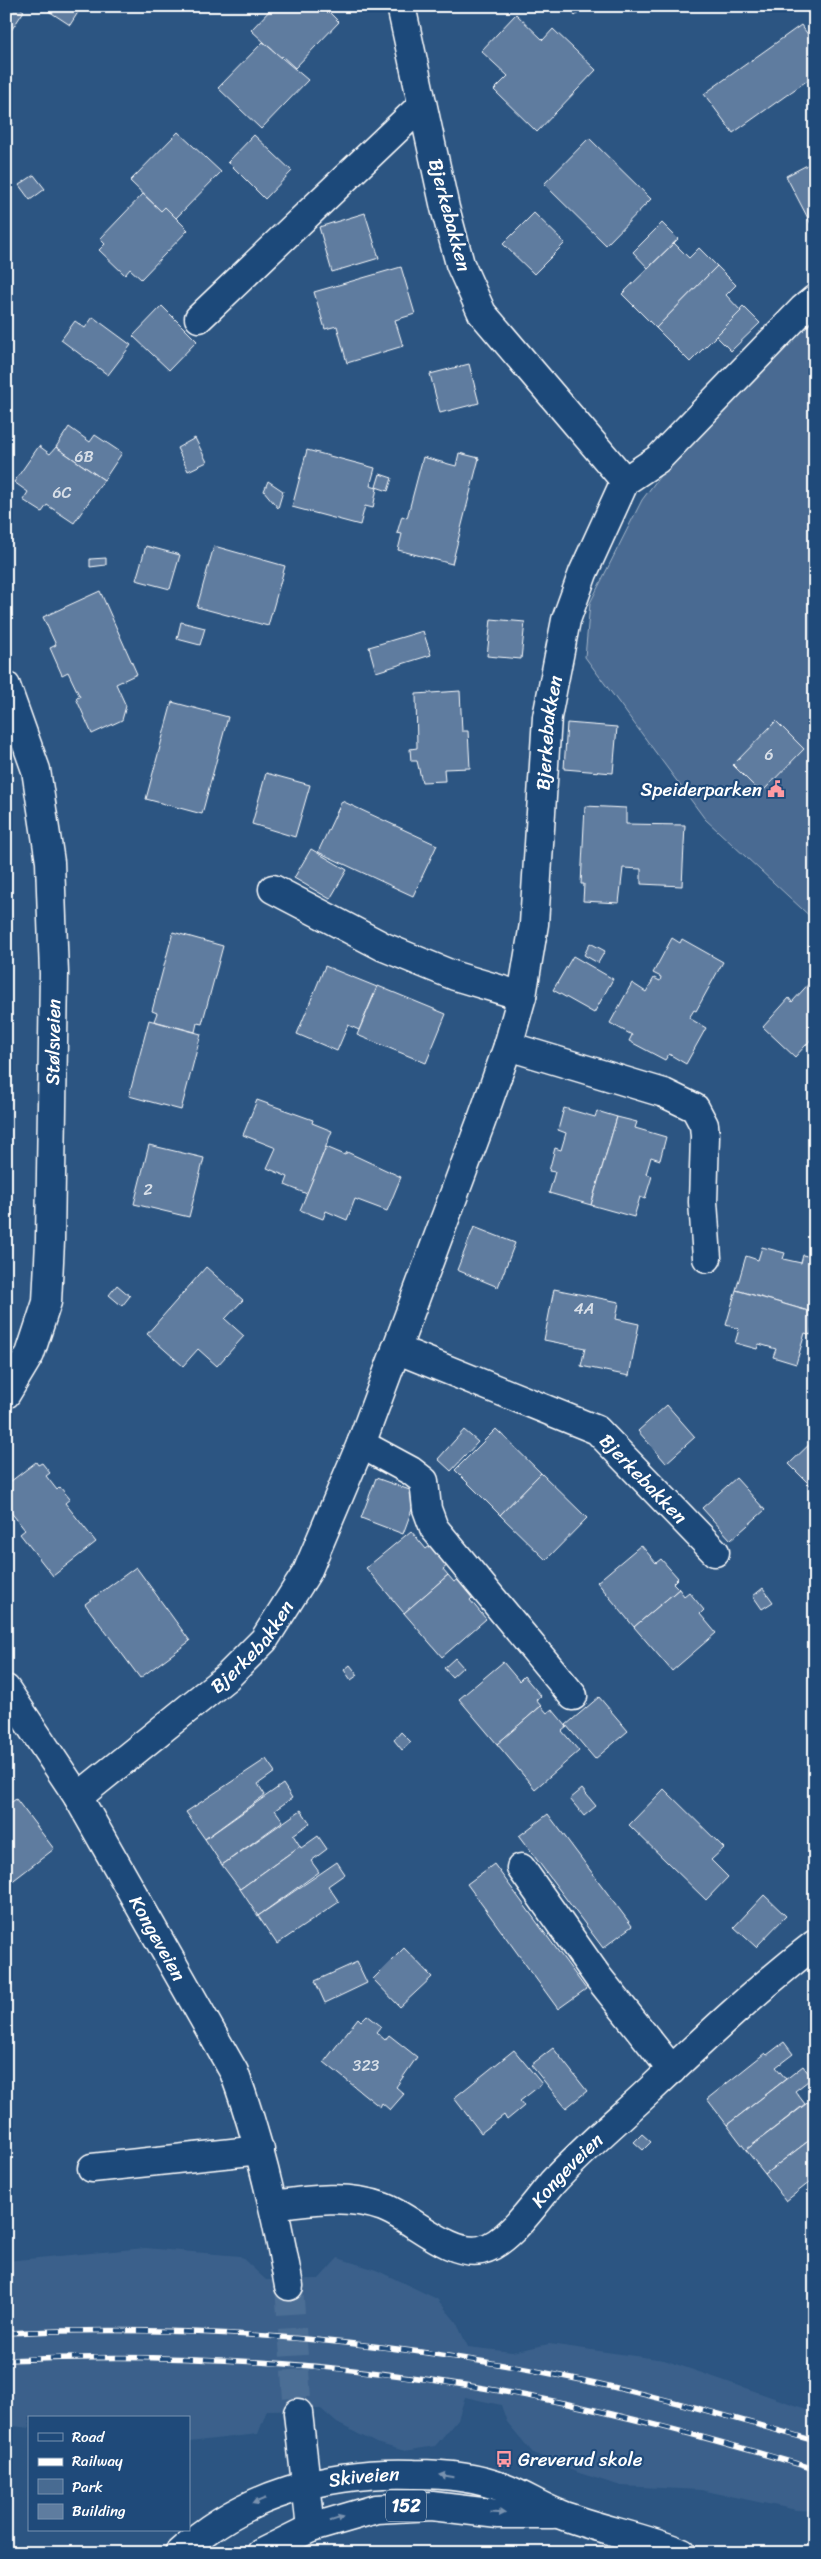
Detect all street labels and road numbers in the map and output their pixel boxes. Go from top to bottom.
street label: Bjerkebakken [419,155,481,275]
street label: Bjerkebakken [526,672,571,791]
street label: Stølsveien [36,999,70,1085]
street label: Bjerkebakken [592,1425,696,1531]
street label: Bjerkebakken [202,1593,302,1701]
street label: Kongeveien [120,1889,196,1987]
street label: Kongeveien [522,2124,611,2215]
street label: Skiveien [326,2457,400,2496]
road number: 152 [386,2490,426,2522]

